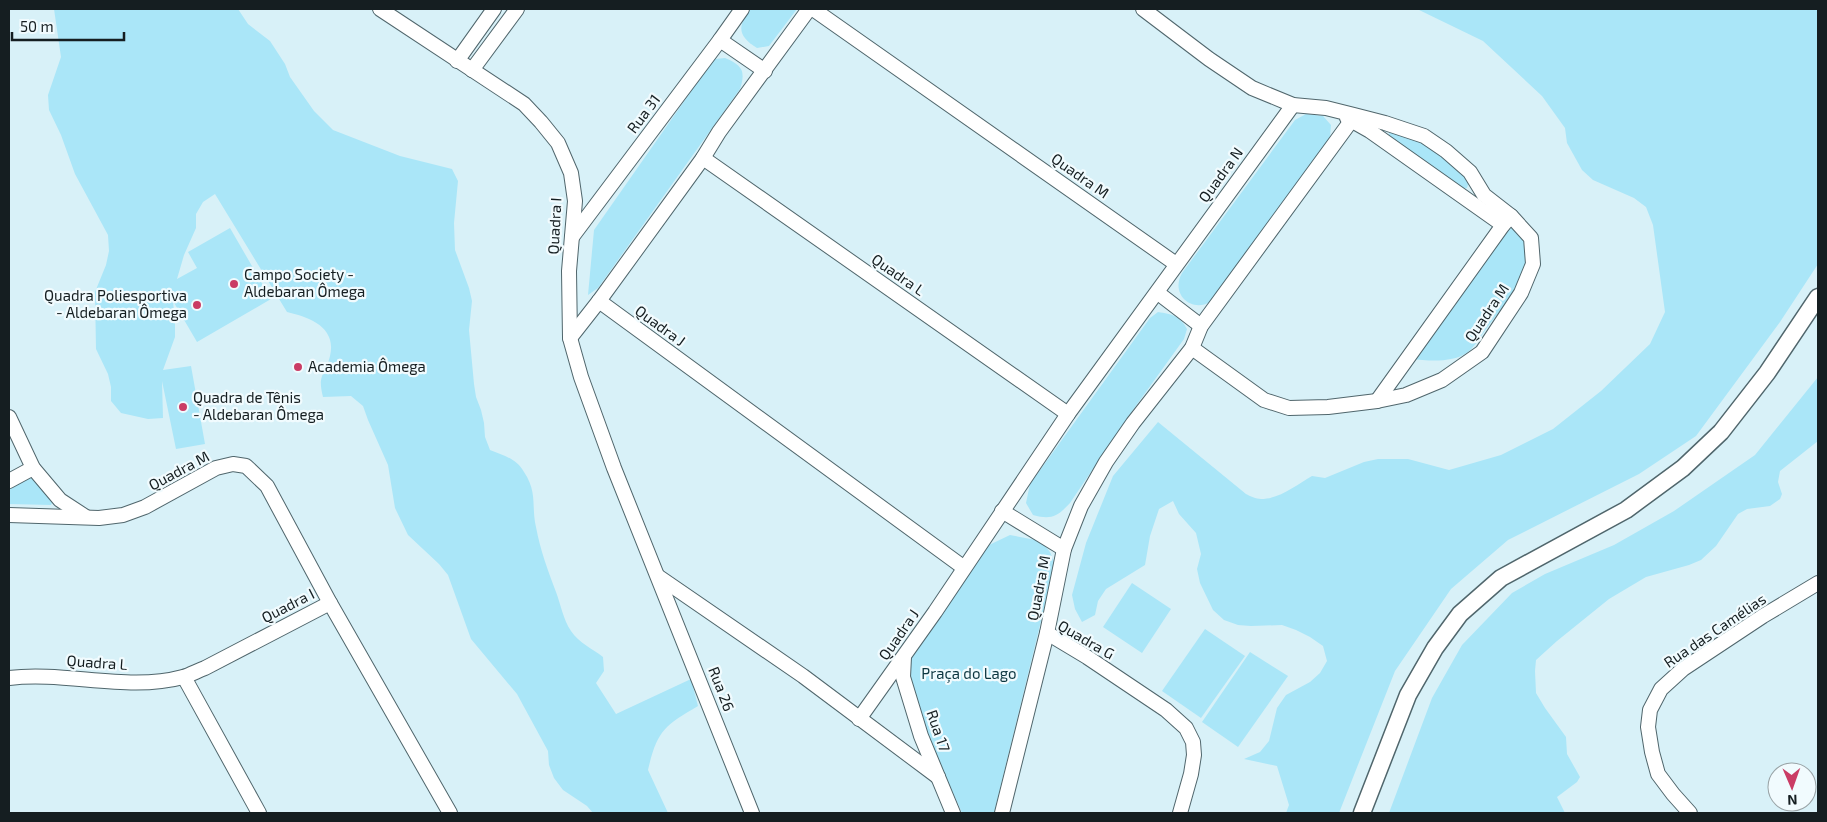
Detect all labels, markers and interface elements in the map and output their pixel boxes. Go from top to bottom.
scale bar [12,10,125,42]
text: 50 m [20,17,54,35]
street label: Rua 31 [623,91,664,136]
street label: Quadra N [1194,143,1247,206]
street label: Quadra M [1048,149,1113,202]
street label: Quadra I [544,197,565,255]
street label: Quadra L [868,249,929,300]
place label: Campo Society - Aldebaran Ômega [244,265,365,300]
marker: Campo Society - Aldebaran Ômega [228,278,240,290]
street label: Quadra M [1460,280,1513,345]
place label: Quadra Poliesportiva - Aldebaran Ômega [44,286,187,321]
marker: Quadra Poliesportiva - Aldebaran Ômega [191,299,203,311]
street label: Quadra J [631,301,689,350]
place label: Academia Ômega [308,357,426,375]
marker: Academia Ômega [292,361,304,373]
place label: Quadra de Tênis - Aldebaran Ômega [193,388,324,423]
marker: Quadra de Tênis - Aldebaran Ômega [177,401,189,413]
street label: Quadra M [145,447,212,494]
street label: Quadra M [1023,554,1054,622]
street label: Quadra I [258,584,317,627]
street label: Rua das Camélias [1660,589,1769,671]
street label: Quadra J [874,606,923,664]
street label: Quadra G [1054,616,1118,663]
street label: Quadra L [66,651,128,674]
street label: Rua 26 [705,664,739,714]
park label: Praça do Lago [921,664,1017,683]
street label: Rua 17 [923,707,955,754]
north arrow [1767,762,1817,812]
text: N [1787,792,1798,809]

